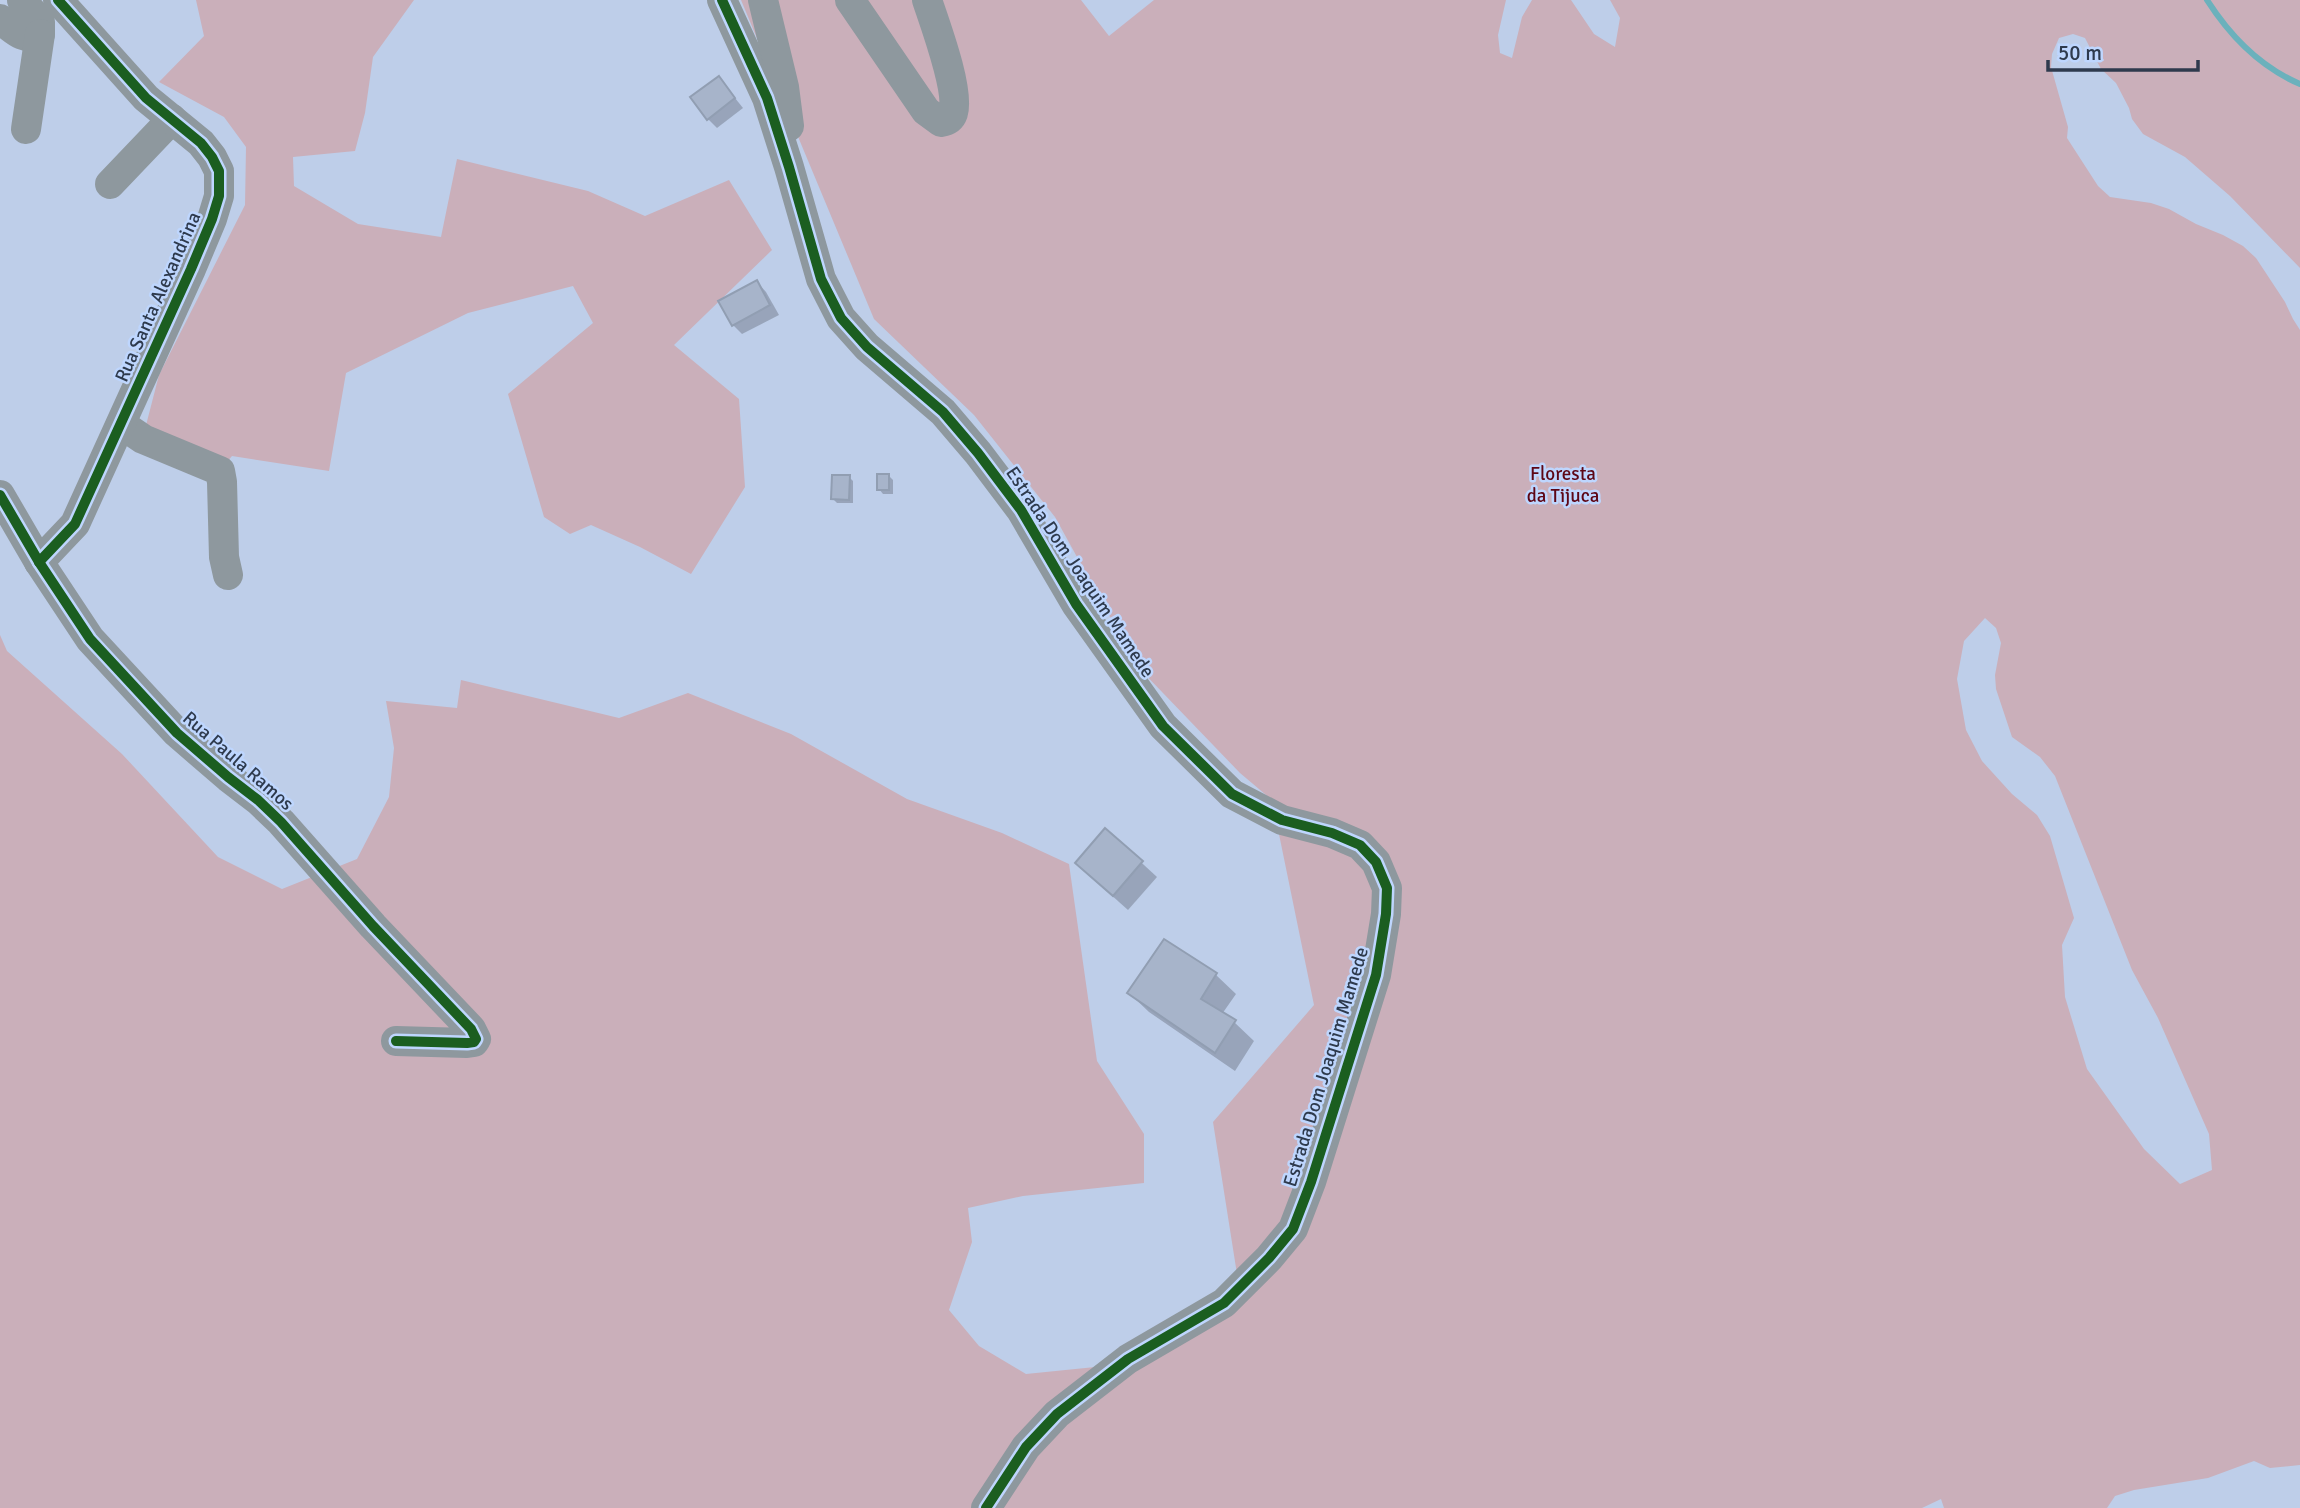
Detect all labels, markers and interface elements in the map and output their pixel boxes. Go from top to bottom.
scale bar [2048,28,2198,72]
text: 50 m [2058,40,2102,66]
street label: Rua Santa Alexandrina [110,208,206,386]
street label: Estrada Dom Joaquim Mamede [1000,462,1160,682]
park label: Floresta da Tijuca [1527,462,1599,508]
street label: Rua Paula Ramos [178,706,298,816]
street label: Estrada Dom Joaquim Mamede [1278,944,1374,1190]

